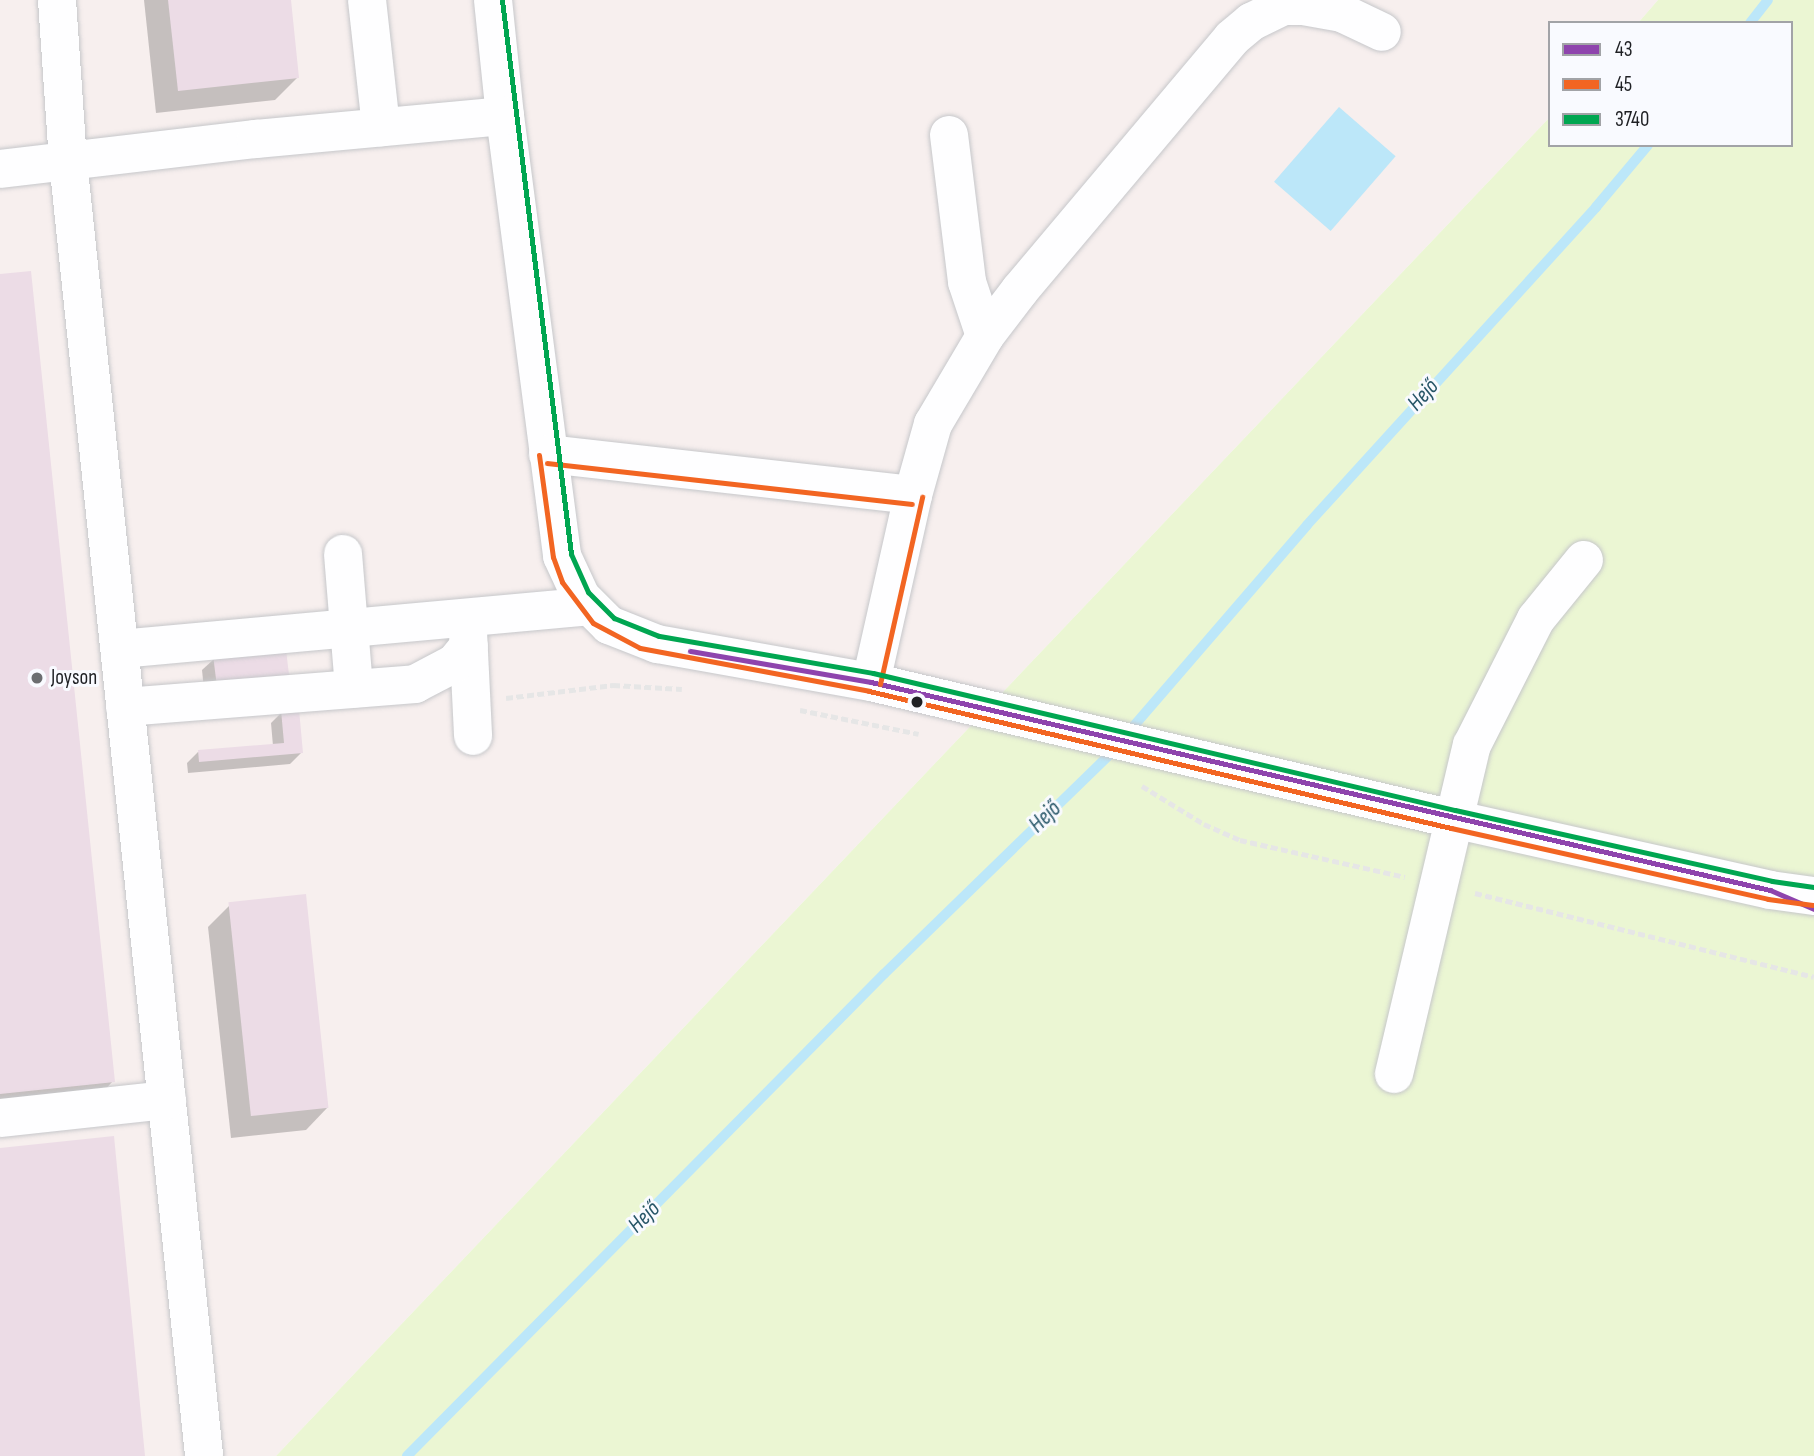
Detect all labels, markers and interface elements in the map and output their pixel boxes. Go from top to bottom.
legend [1548,21,1793,147]
text: 43 [1615,37,1633,62]
text: 45 [1615,72,1632,97]
text: 3740 [1615,107,1649,132]
water label: Hejő [1401,373,1445,417]
place label: Joyson [51,665,97,691]
marker: Joyson [29,670,45,686]
unlabelled marker [910,695,924,709]
water label: Hejő [1023,795,1067,839]
water label: Hejő [622,1195,666,1239]

